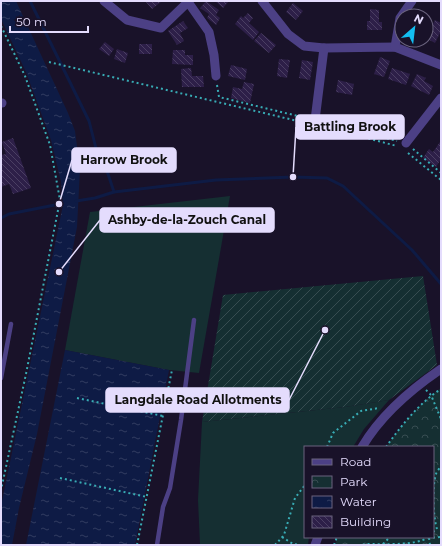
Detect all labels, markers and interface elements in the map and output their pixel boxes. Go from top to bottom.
scale bar [10,8,88,34]
north arrow [394,8,434,48]
text: N [411,11,426,27]
text: 50 m [16,14,47,29]
callout: Battling Brook [296,115,404,139]
text: Battling Brook [304,119,396,134]
callout: Harrow Brook [72,148,176,172]
text: Harrow Brook [80,152,168,167]
callout: Ashby-de-la-Zouch Canal [100,208,274,232]
text: Ashby-de-la-Zouch Canal [107,212,266,227]
callout: Langdale Road Allotments [106,388,289,412]
text: Langdale Road Allotments [114,392,282,407]
legend [304,446,434,538]
text: Road [340,454,371,469]
text: Park [340,474,368,489]
text: Water [340,494,377,509]
text: Building [340,514,391,529]

